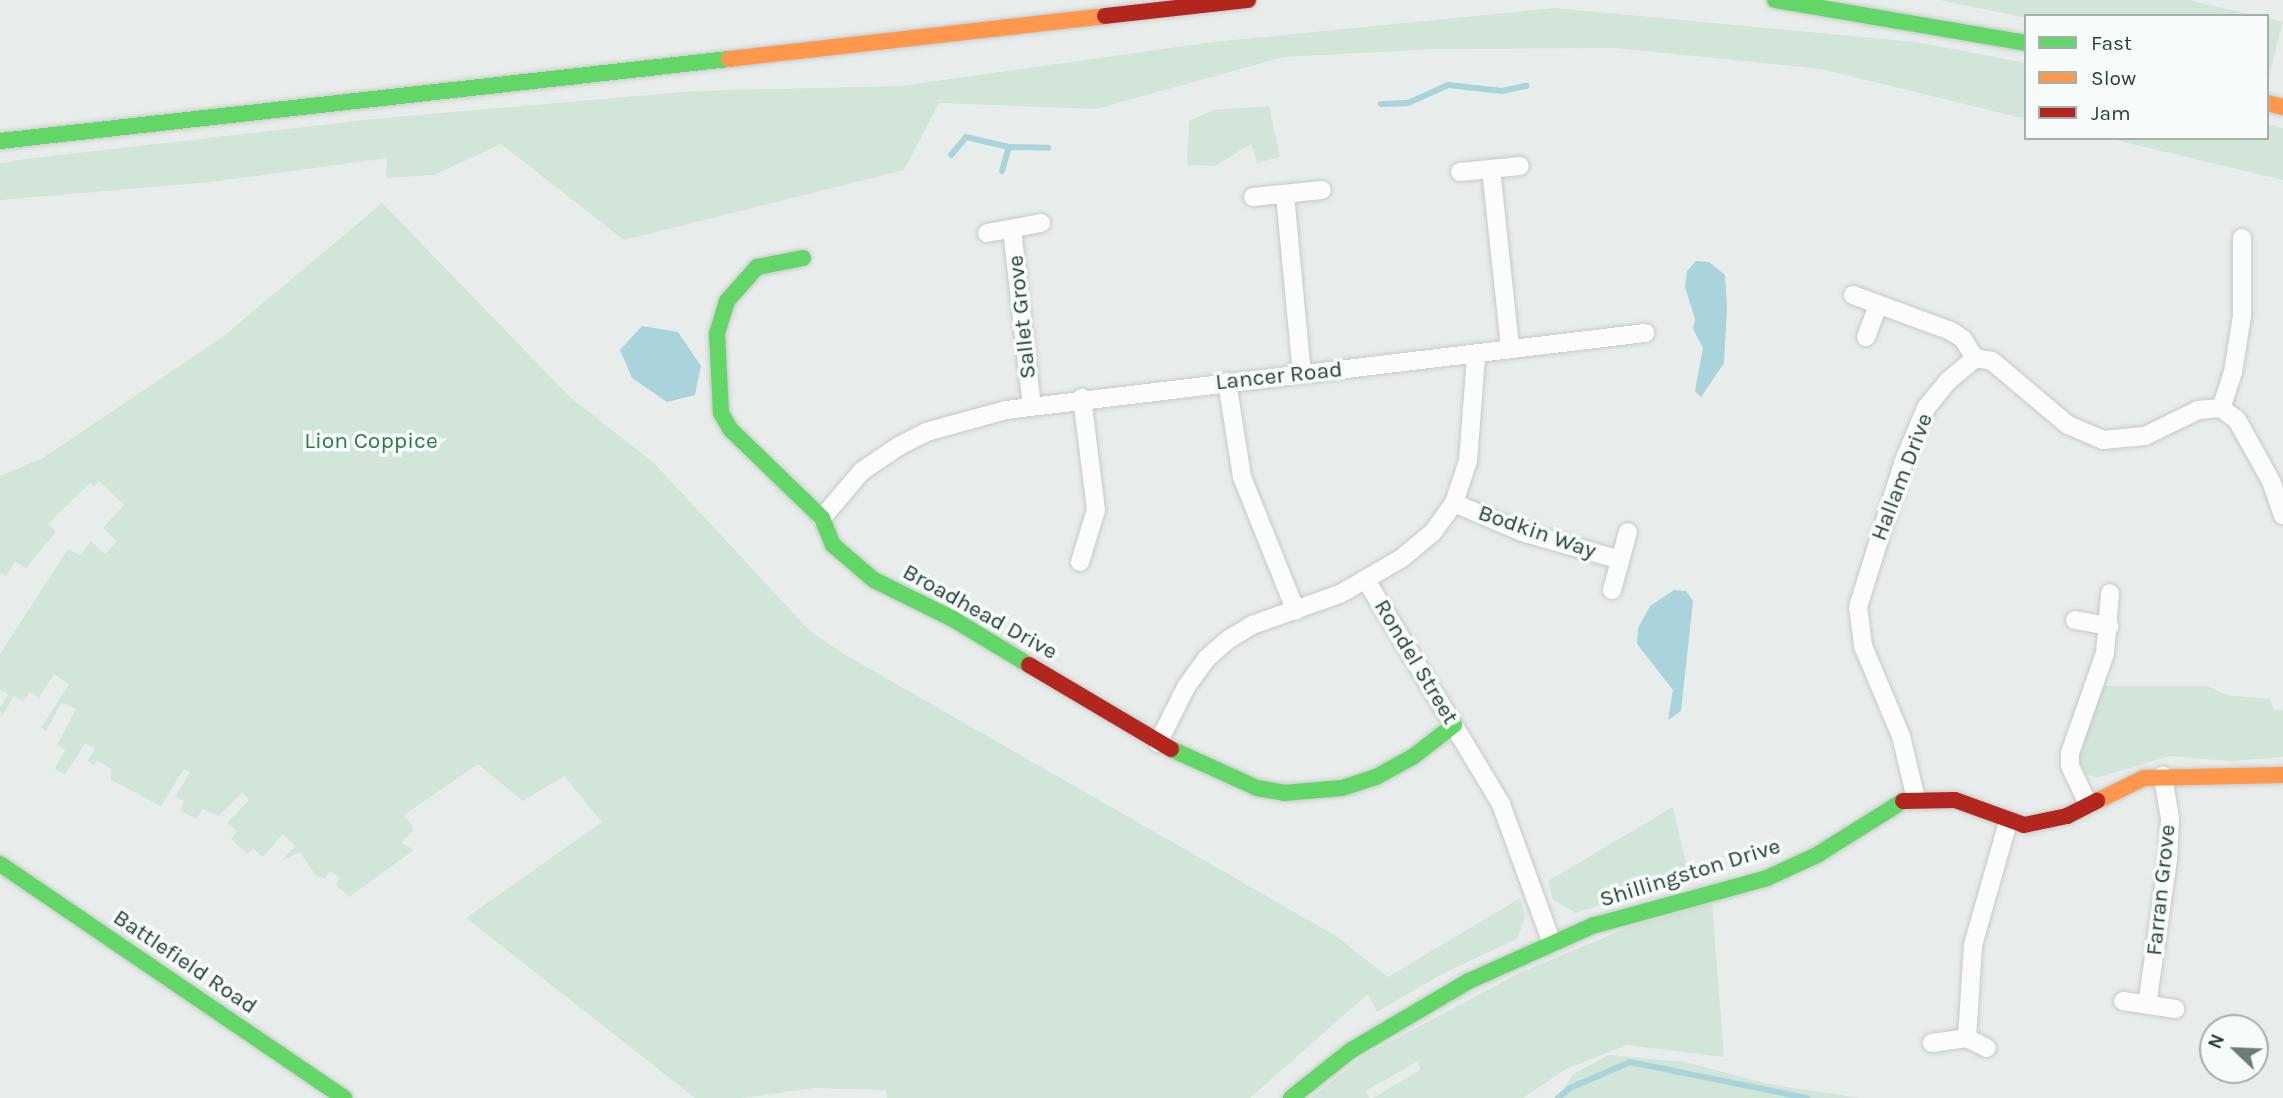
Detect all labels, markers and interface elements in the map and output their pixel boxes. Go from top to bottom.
legend [2024,14,2269,140]
text: Fast [2091,31,2132,55]
text: Slow [2091,66,2136,90]
text: Jam [2091,101,2131,125]
street label: Sallet Grove [1002,254,1042,380]
street label: Lancer Road [1214,356,1344,396]
street label: Hallam Drive [1865,409,1939,545]
park label: Lion Coppice [304,427,438,455]
street label: Bodkin Way [1474,499,1600,565]
street label: Broadhead Drive [898,558,1062,666]
street label: Rondel Street [1368,594,1464,730]
street label: Farran Grove [2140,823,2182,957]
street label: Shillingston Drive [1596,832,1784,914]
street label: Battlefield Road [108,904,262,1020]
north arrow [2199,1014,2269,1084]
text: N [2204,1031,2229,1052]

